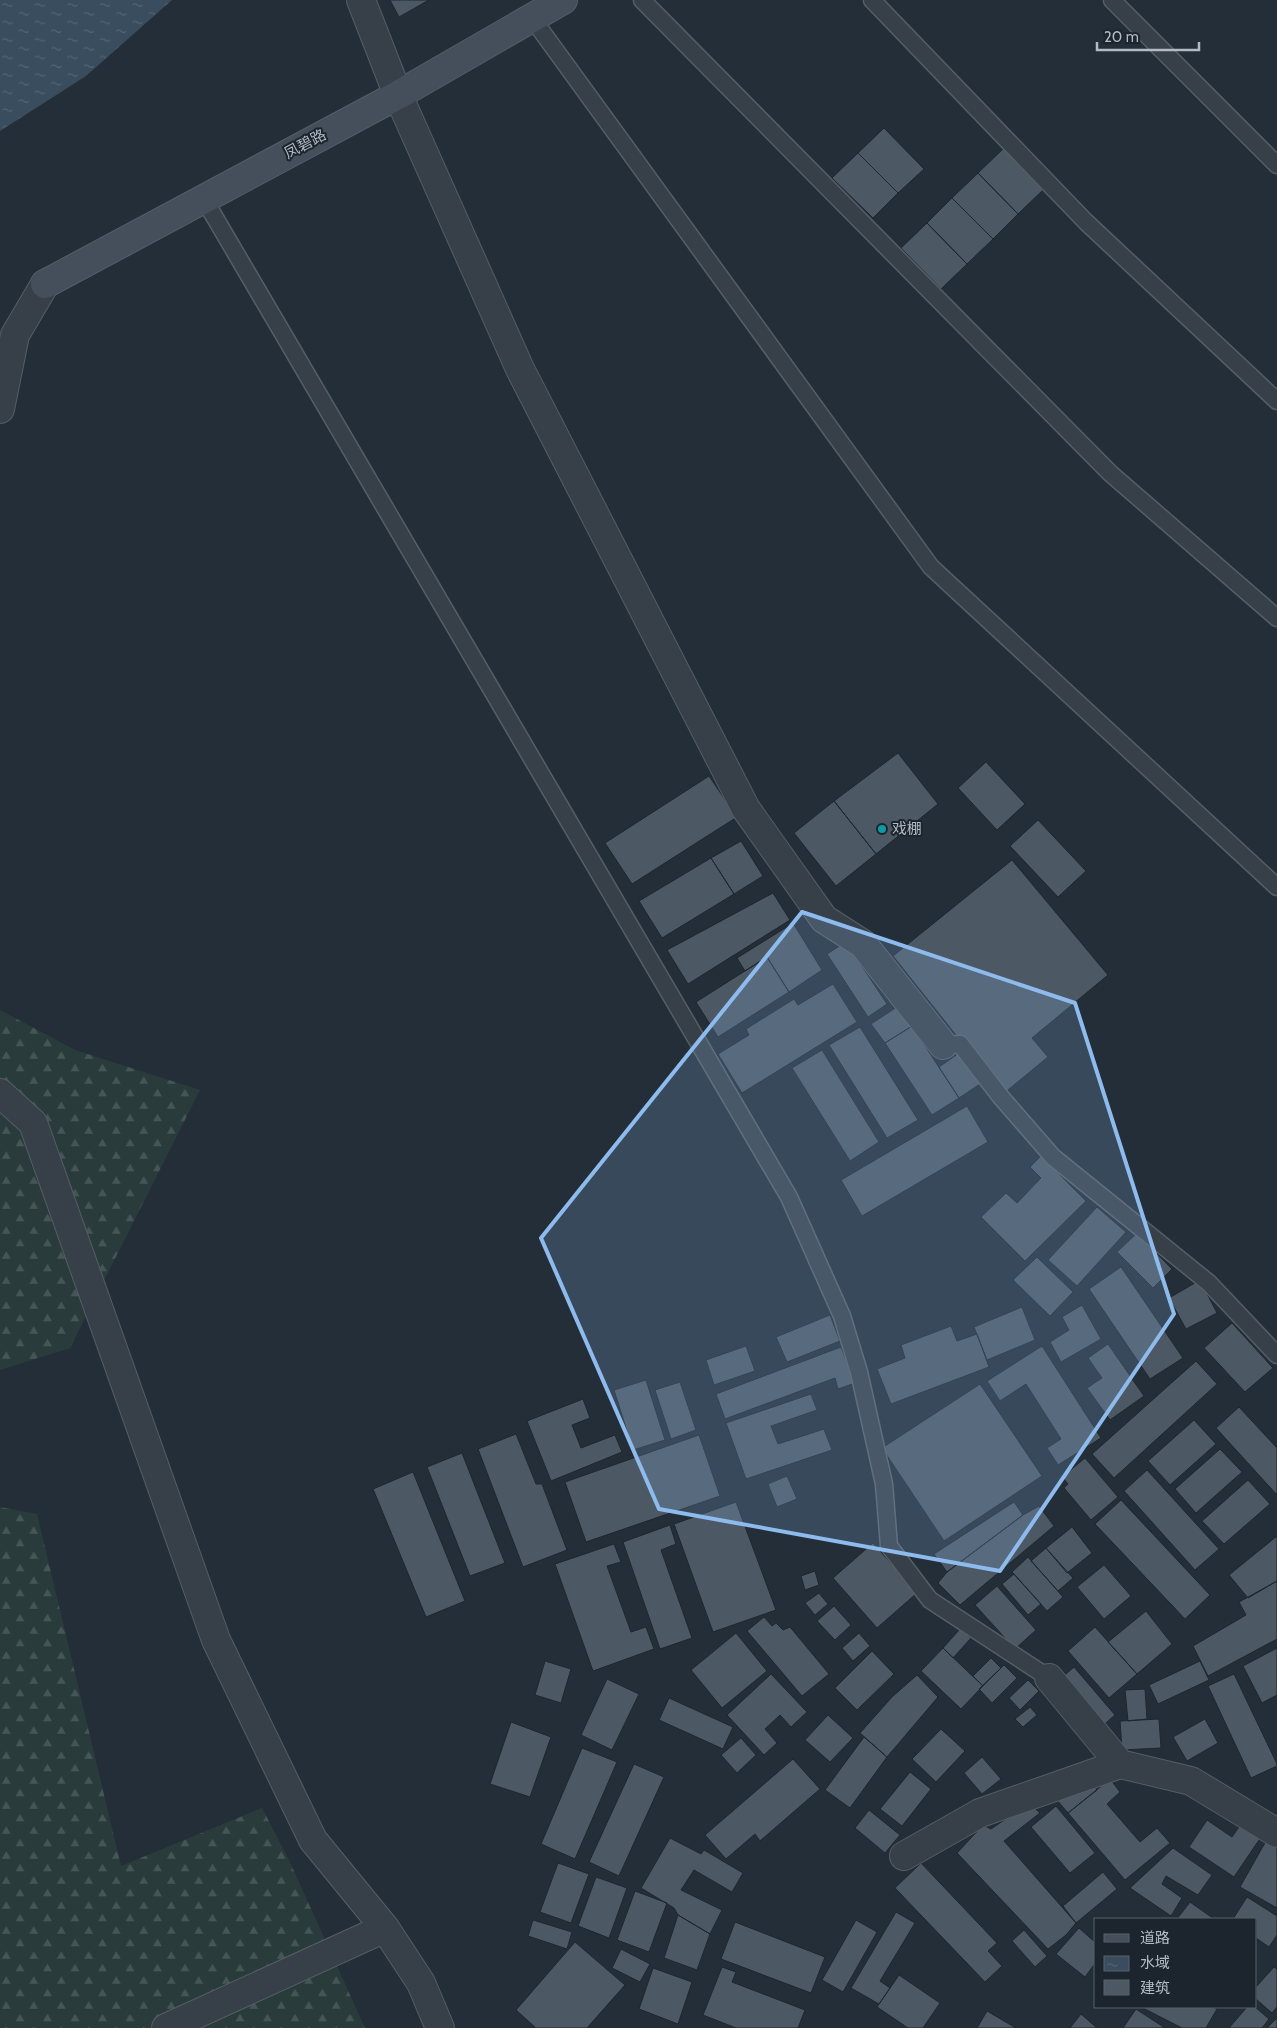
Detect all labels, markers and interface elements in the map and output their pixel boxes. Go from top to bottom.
scale bar [1097,20,1200,52]
text: 20 m [1104,28,1139,46]
street label: 凤碧路 [281,125,329,163]
place label: 戏棚 [892,820,922,838]
marker: 戏棚 [876,823,888,835]
legend [1094,1918,1257,2008]
text: 道路 [1140,1929,1170,1947]
text: 水域 [1140,1954,1170,1972]
text: 建筑 [1140,1979,1170,1997]

